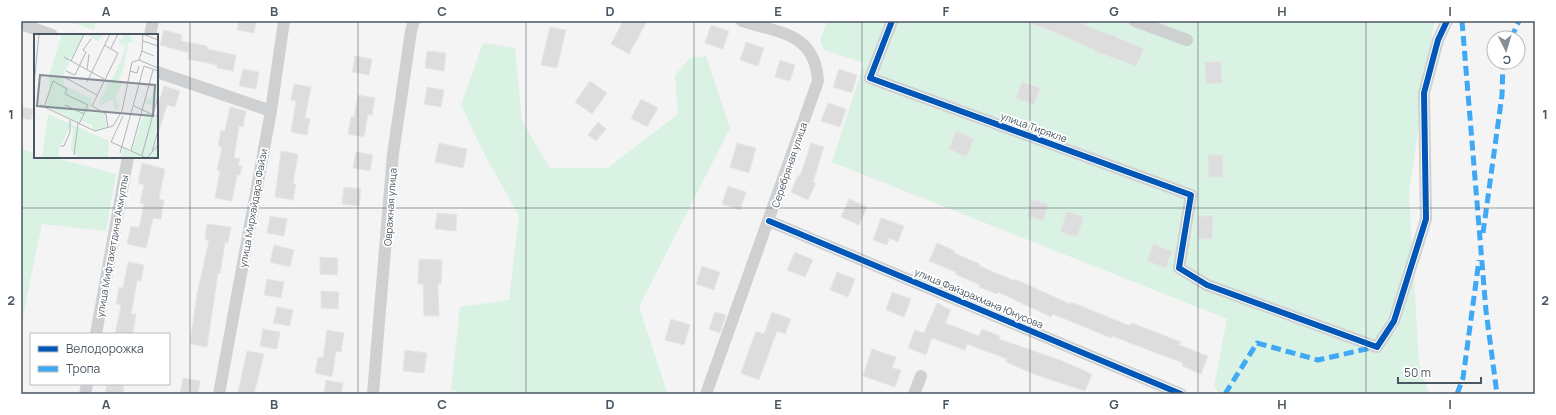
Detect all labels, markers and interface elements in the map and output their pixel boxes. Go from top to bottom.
text: A [102,2,111,20]
text: B [270,2,278,20]
text: C [437,2,447,20]
text: D [605,2,615,20]
text: E [774,2,782,20]
text: F [943,2,950,20]
text: G [1109,2,1119,20]
text: H [1277,2,1287,20]
text: I [1448,2,1452,20]
north arrow [1486,30,1526,70]
inset map [34,34,158,158]
text: С [1502,53,1512,68]
text: 1 [8,105,14,123]
text: 1 [1542,105,1548,123]
street label: улица Тирякле [999,108,1069,146]
street label: Серебряная улица [768,121,810,209]
street label: улица Мирхайдара Файзи [236,147,270,269]
street label: Овражная улица [380,167,400,247]
street label: улица Мифтахетдина Акмуллы [93,174,131,318]
street label: улица Файзрахмана Юнусова [912,264,1046,332]
text: 2 [7,291,15,309]
text: 2 [1541,291,1549,309]
legend [30,333,170,385]
text: Велодорожка [66,340,144,357]
scale bar [1398,359,1481,385]
text: Тропа [66,360,100,377]
text: 50 m [1404,364,1431,381]
text: A [102,395,111,413]
text: B [270,395,278,413]
text: C [437,395,447,413]
text: D [605,395,615,413]
text: E [774,395,782,413]
text: F [943,395,950,413]
text: G [1109,395,1119,413]
text: H [1277,395,1287,413]
text: I [1448,395,1452,413]

